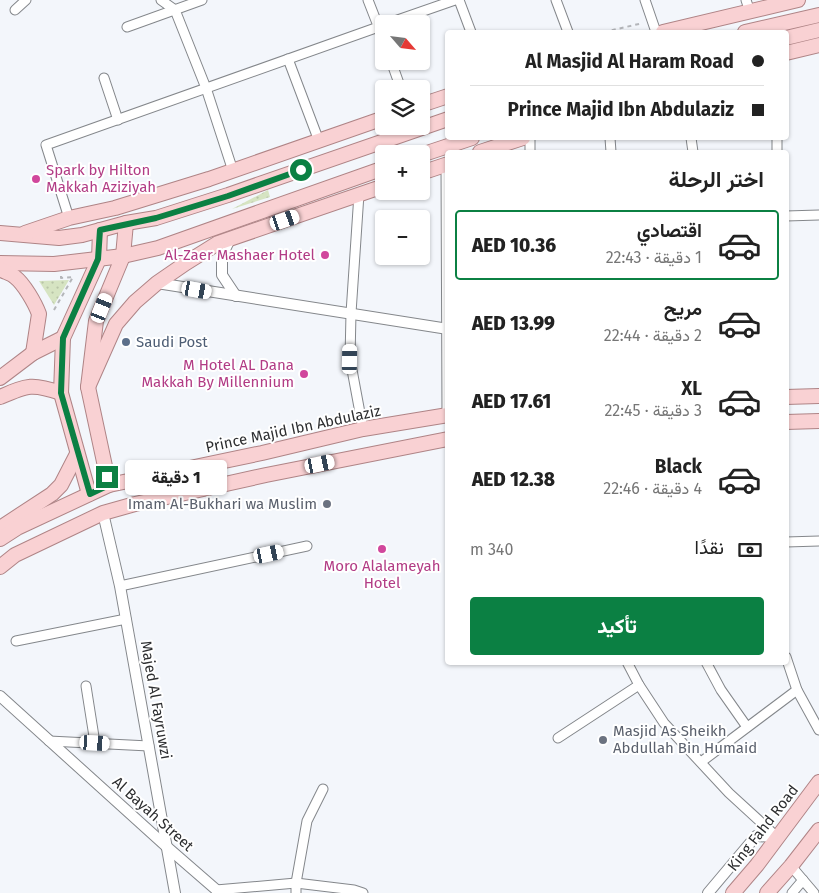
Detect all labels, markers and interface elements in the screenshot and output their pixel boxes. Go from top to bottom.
north arrow [375,15,430,70]
map controls [375,15,430,265]
text: Al Masjid Al Haram Road [525,50,734,73]
button: layers [375,80,430,135]
text: Prince Majid Ibn Abdulaziz [508,98,734,121]
button: + [375,145,430,200]
route start [290,159,312,181]
place label: Spark by Hilton Makkah Aziziyah [46,161,156,196]
text: اختر الرحلة [669,166,764,193]
marker: Spark by Hilton Makkah Aziziyah [30,173,42,185]
car [268,208,301,232]
button: − [375,210,430,265]
text: اقتصادي [637,219,702,242]
icon: car [717,223,762,268]
text: AED 10.36 [472,234,556,257]
place label: Al-Zaer Mashaer Hotel [165,246,316,264]
text: 1 دقيقة · 22:43 [606,248,702,267]
marker: Al-Zaer Mashaer Hotel [319,249,331,261]
car [180,280,213,300]
car [89,291,114,325]
text: مريح [664,297,702,320]
icon: car [717,301,762,346]
text: AED 13.99 [472,312,555,335]
text: 2 دقيقة · 22:44 [604,326,702,345]
place label: Saudi Post [136,333,208,351]
marker: Saudi Post [120,336,132,348]
car [342,344,357,374]
place label: M Hotel AL Dana Makkah By Millennium [141,356,294,391]
marker: M Hotel AL Dana Makkah By Millennium [298,368,310,380]
text: XL [681,377,702,400]
icon: car [717,379,762,424]
text: AED 17.61 [472,390,551,413]
text: 3 دقيقة · 22:45 [604,401,702,420]
street label: Prince Majid Ibn Abdulaziz [204,402,383,456]
car [303,454,336,474]
text: Black [655,455,702,478]
icon: car [717,457,762,502]
callout: 1 دقيقة [124,460,227,494]
route end [96,466,118,488]
text: 1 دقيقة [151,468,201,487]
text: AED 12.38 [472,468,555,491]
text: 4 دقيقة · 22:46 [603,479,702,498]
place label: Imam Al-Bukhari wa Muslim [128,495,317,513]
marker: Imam Al-Bukhari wa Muslim [321,498,333,510]
text: نقدًا [695,536,724,559]
icon: cash [736,536,764,564]
text: 340 m [470,540,513,559]
marker: Moro Alalameyah Hotel [376,543,388,555]
car [252,544,285,564]
place label: Moro Alalameyah Hotel [324,557,440,592]
button: تأكيد [470,597,764,655]
street label: Majed Al Fayruwzi [137,639,175,761]
place label: Masjid As Sheikh Abdullah Bin Humaid [613,722,757,757]
marker: Masjid As Sheikh Abdullah Bin Humaid [597,734,609,746]
car [79,735,110,751]
street label: Al Bayah Street [109,773,198,855]
street label: King Fahd Road [724,781,802,875]

